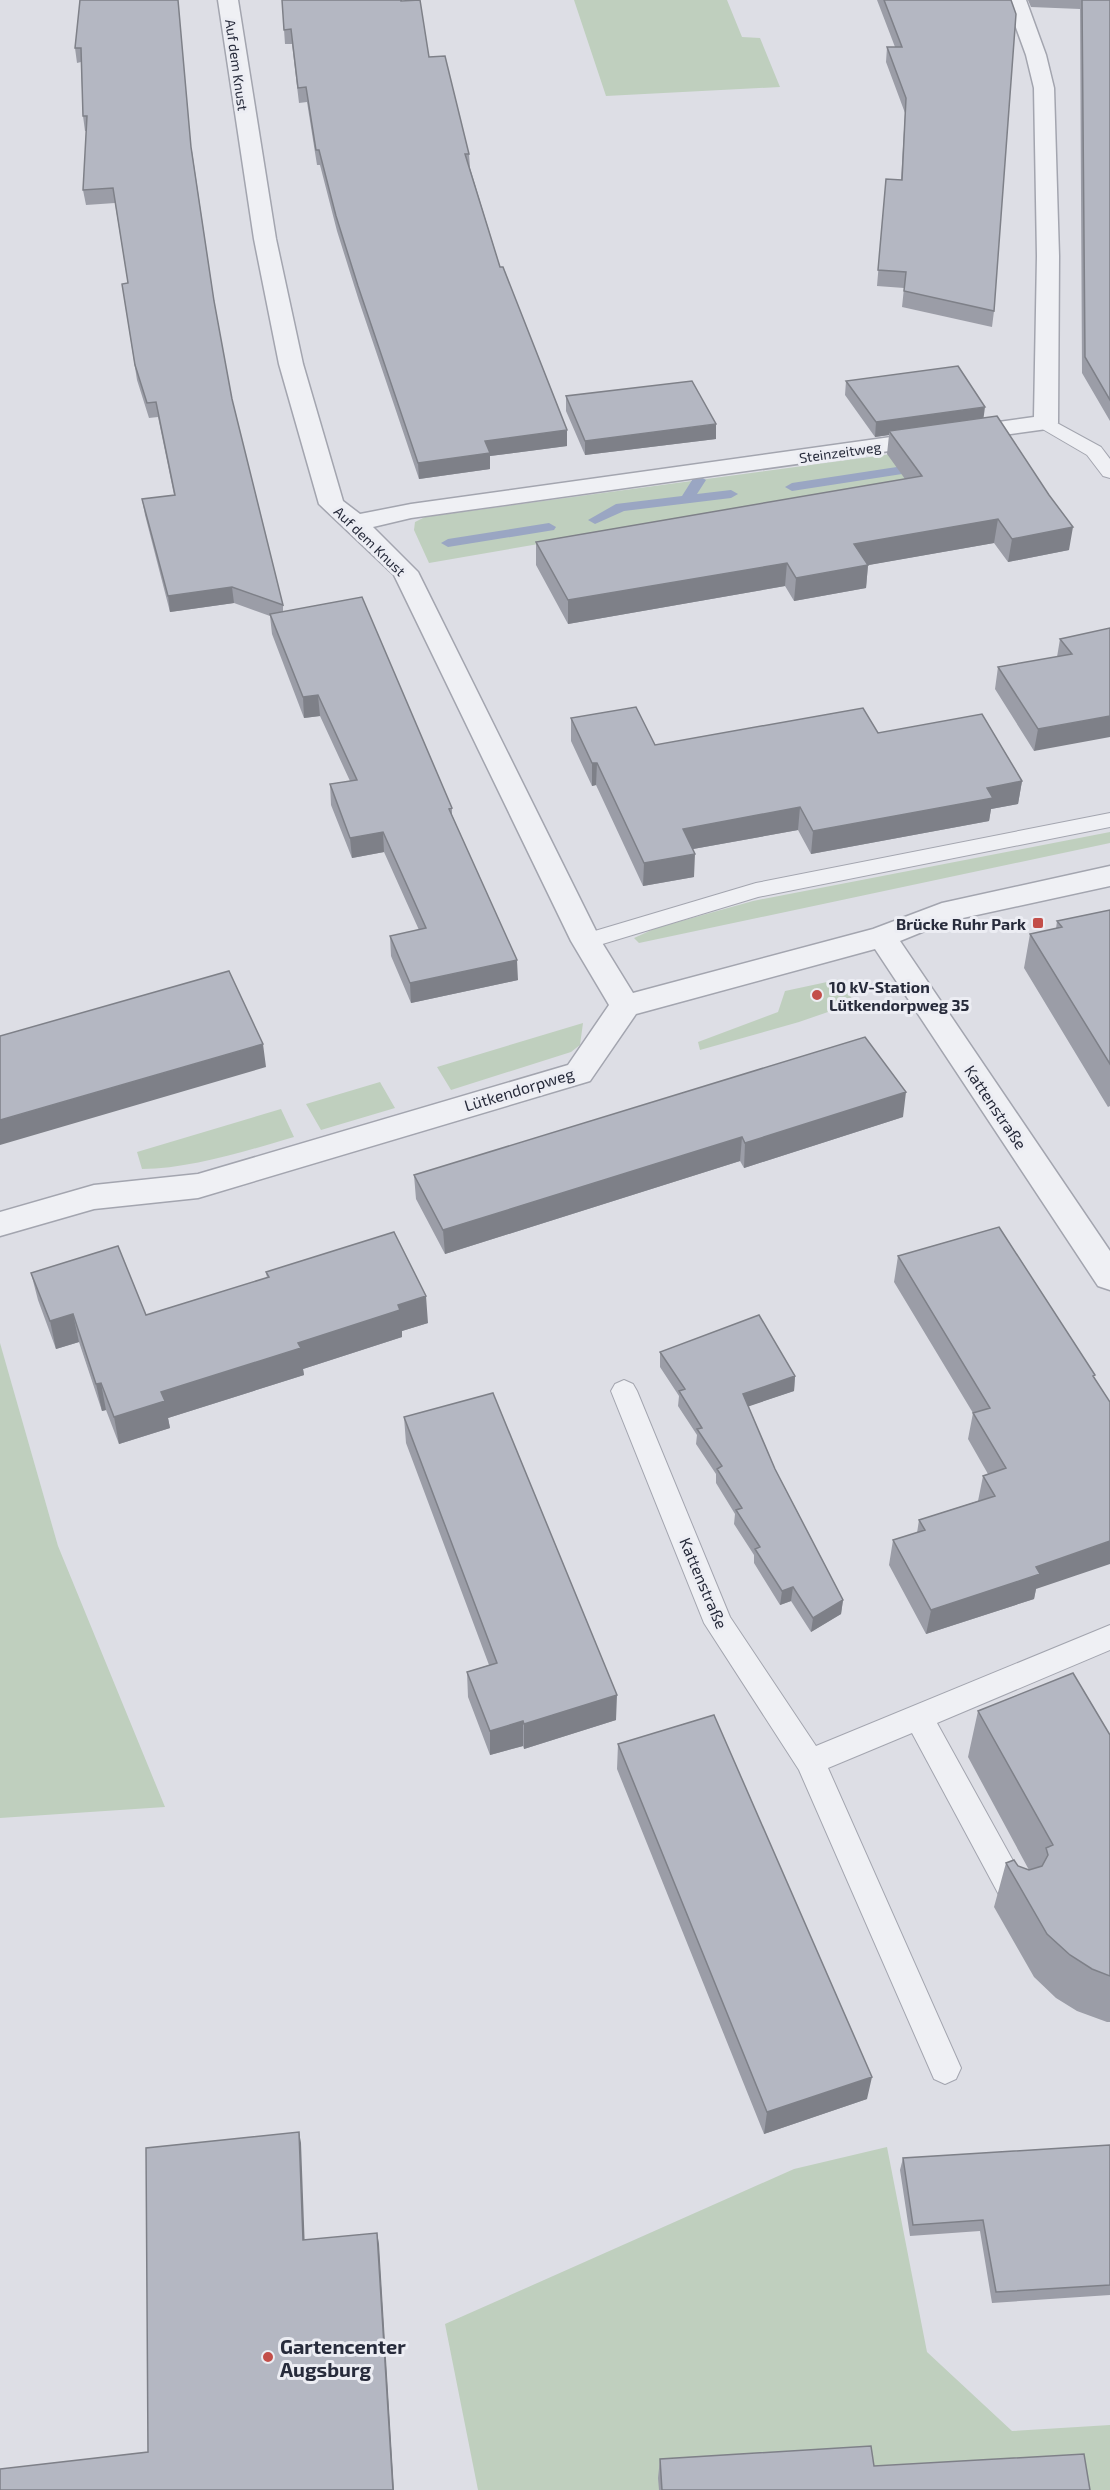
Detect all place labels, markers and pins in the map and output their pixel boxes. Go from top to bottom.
place label: Brücke Ruhr Park [896,914,1026,933]
marker: Brücke Ruhr Park [1031,916,1045,930]
place label: 10 kV-Station Lütkendorpweg 35 [829,977,970,1014]
marker: 10 kV-Station Lütkendorpweg 35 [810,988,824,1002]
place label: Gartencenter Augsburg [280,2334,406,2381]
marker: Gartencenter Augsburg [261,2350,275,2364]

